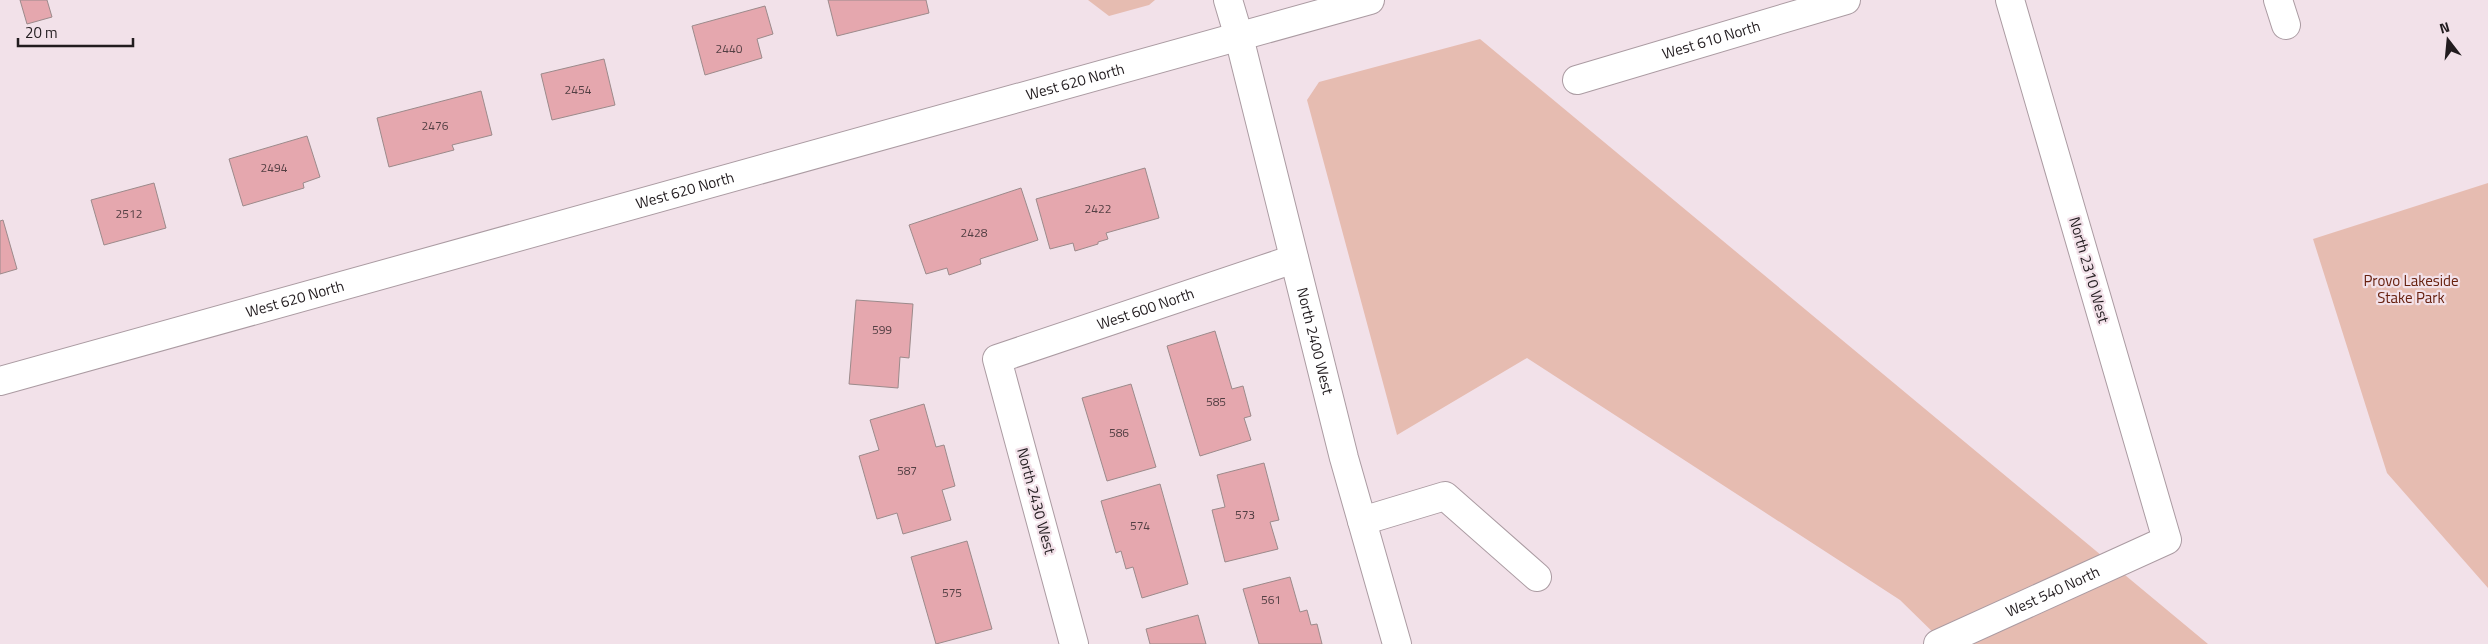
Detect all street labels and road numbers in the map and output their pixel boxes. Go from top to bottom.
street label: West 610 North [1659,14,1763,65]
street label: West 620 North [1023,57,1127,106]
street label: West 620 North [633,165,737,215]
street label: North 2310 West [2063,214,2116,326]
street label: West 620 North [243,274,347,323]
street label: West 600 North [1094,281,1197,336]
street label: North 2400 West [1291,285,1340,398]
street label: North 2430 West [1011,445,1062,557]
street label: West 540 North [2002,560,2103,623]

